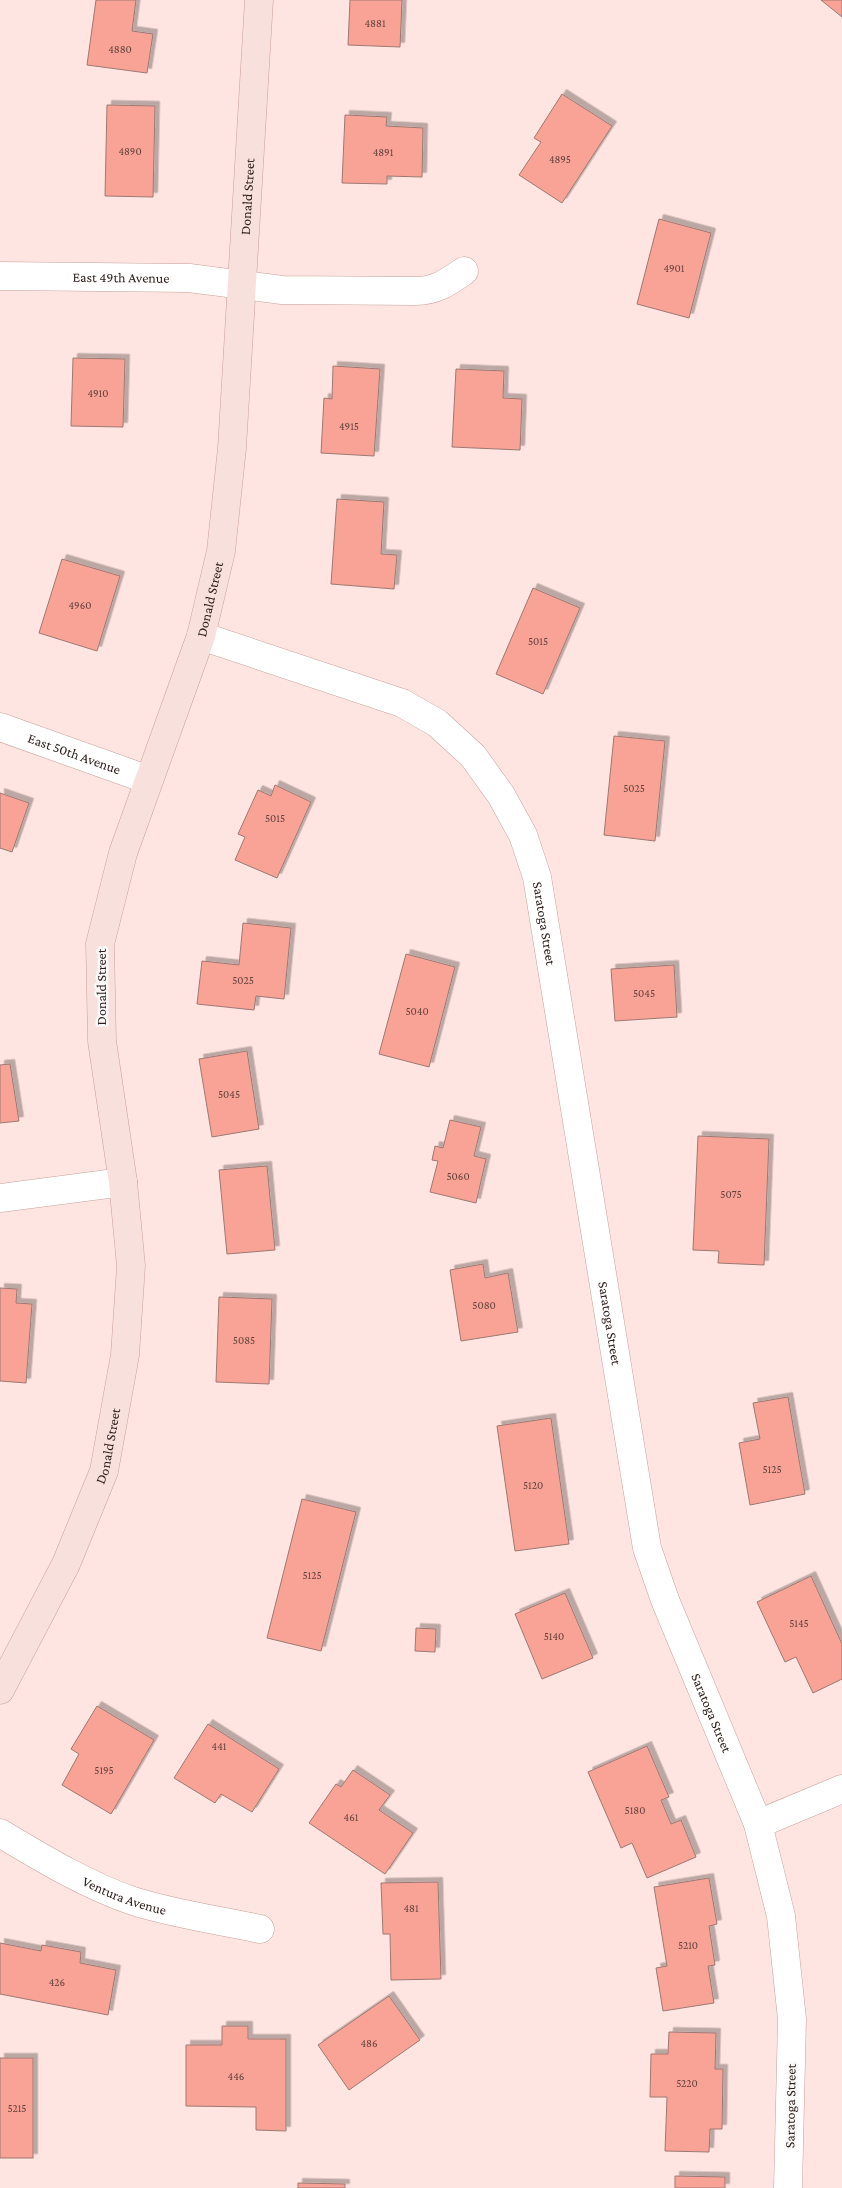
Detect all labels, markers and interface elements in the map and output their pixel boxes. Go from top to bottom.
house number: 4881 [364,17,386,29]
house number: 4880 [108,43,132,55]
house number: 4890 [118,145,142,157]
house number: 4891 [373,146,394,158]
house number: 4895 [549,153,571,165]
street label: Donald Street [237,157,257,235]
house number: 4901 [664,262,685,274]
street label: East 49th Avenue [72,269,170,286]
house number: 4910 [88,387,108,399]
house number: 4915 [339,420,359,432]
street label: Donald Street [193,560,226,638]
house number: 4960 [69,599,91,611]
house number: 5015 [528,635,548,647]
street label: East 50th Avenue [26,730,123,777]
house number: 5025 [623,782,645,794]
house number: 5015 [265,812,285,824]
street label: Saratoga Street [530,880,559,967]
street label: Donald Street [93,948,109,1025]
house number: 5025 [232,974,254,986]
house number: 5045 [633,987,655,999]
house number: 5040 [405,1005,429,1017]
house number: 5045 [218,1088,240,1100]
house number: 5060 [446,1170,470,1182]
house number: 5075 [720,1188,742,1200]
street label: Saratoga Street [595,1280,625,1366]
house number: 5080 [472,1299,496,1311]
house number: 5085 [233,1334,255,1346]
street label: Donald Street [92,1407,123,1486]
house number: 5125 [762,1463,782,1475]
house number: 5120 [523,1479,543,1491]
house number: 5125 [302,1569,322,1581]
house number: 5145 [789,1617,809,1629]
house number: 5140 [544,1630,564,1642]
street label: Saratoga Street [688,1671,736,1755]
house number: 441 [212,1740,227,1752]
house number: 5195 [94,1764,114,1776]
house number: 5180 [625,1804,645,1816]
house number: 461 [344,1811,359,1823]
street label: Ventura Avenue [80,1873,168,1918]
house number: 481 [403,1902,419,1914]
house number: 5210 [678,1939,698,1951]
house number: 426 [49,1976,65,1988]
house number: 486 [360,2037,378,2049]
street label: Saratoga Street [781,2063,799,2148]
house number: 446 [228,2070,244,2082]
house number: 5220 [676,2077,698,2089]
house number: 5215 [7,2102,27,2114]

